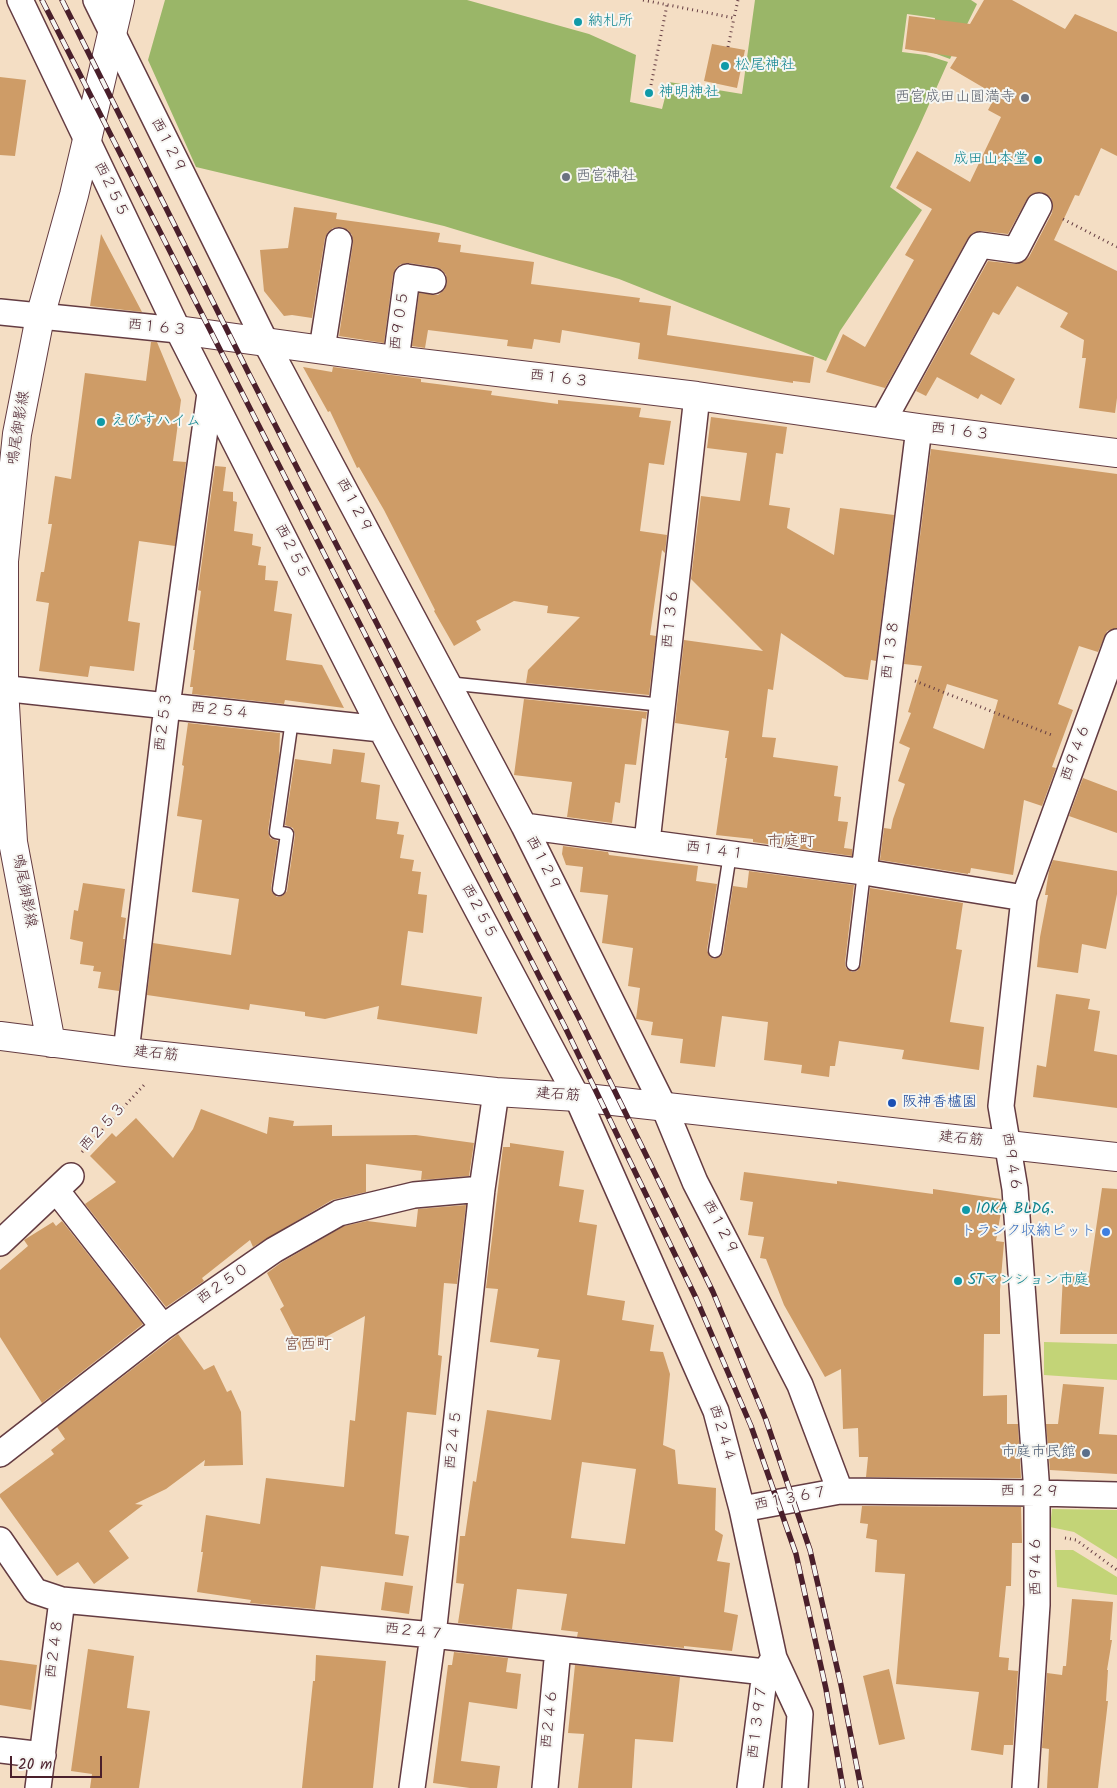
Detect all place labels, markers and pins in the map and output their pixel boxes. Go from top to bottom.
place label: 納札所 [588,13,633,31]
marker: 納札所 [572,16,584,28]
place label: 松尾神社 [735,57,795,75]
marker: 松尾神社 [719,60,731,72]
place label: 神明神社 [659,84,719,102]
marker: 神明神社 [643,87,655,99]
place label: 西宮成田山圓満寺 [895,89,1015,107]
marker: 西宮成田山圓満寺 [1019,92,1031,104]
place label: 成田山本堂 [953,151,1028,169]
marker: 成田山本堂 [1032,154,1044,166]
place label: 西宮神社 [576,168,636,186]
marker: 西宮神社 [560,171,572,183]
place label: えびすハイム [111,413,201,431]
marker: えびすハイム [95,416,107,428]
place label: 阪神香櫨園 [902,1094,977,1112]
marker: 阪神香櫨園 [886,1097,898,1109]
place label: IOKA BLDG. [976,1201,1054,1219]
marker: IOKA BLDG. [960,1204,972,1216]
place label: トランク収納ピット [961,1223,1096,1241]
marker: トランク収納ピット [1100,1226,1112,1238]
place label: STマンション市庭 [968,1272,1089,1290]
marker: STマンション市庭 [952,1275,964,1287]
place label: 市庭市民館 [1001,1444,1076,1462]
marker: 市庭市民館 [1080,1447,1092,1459]

